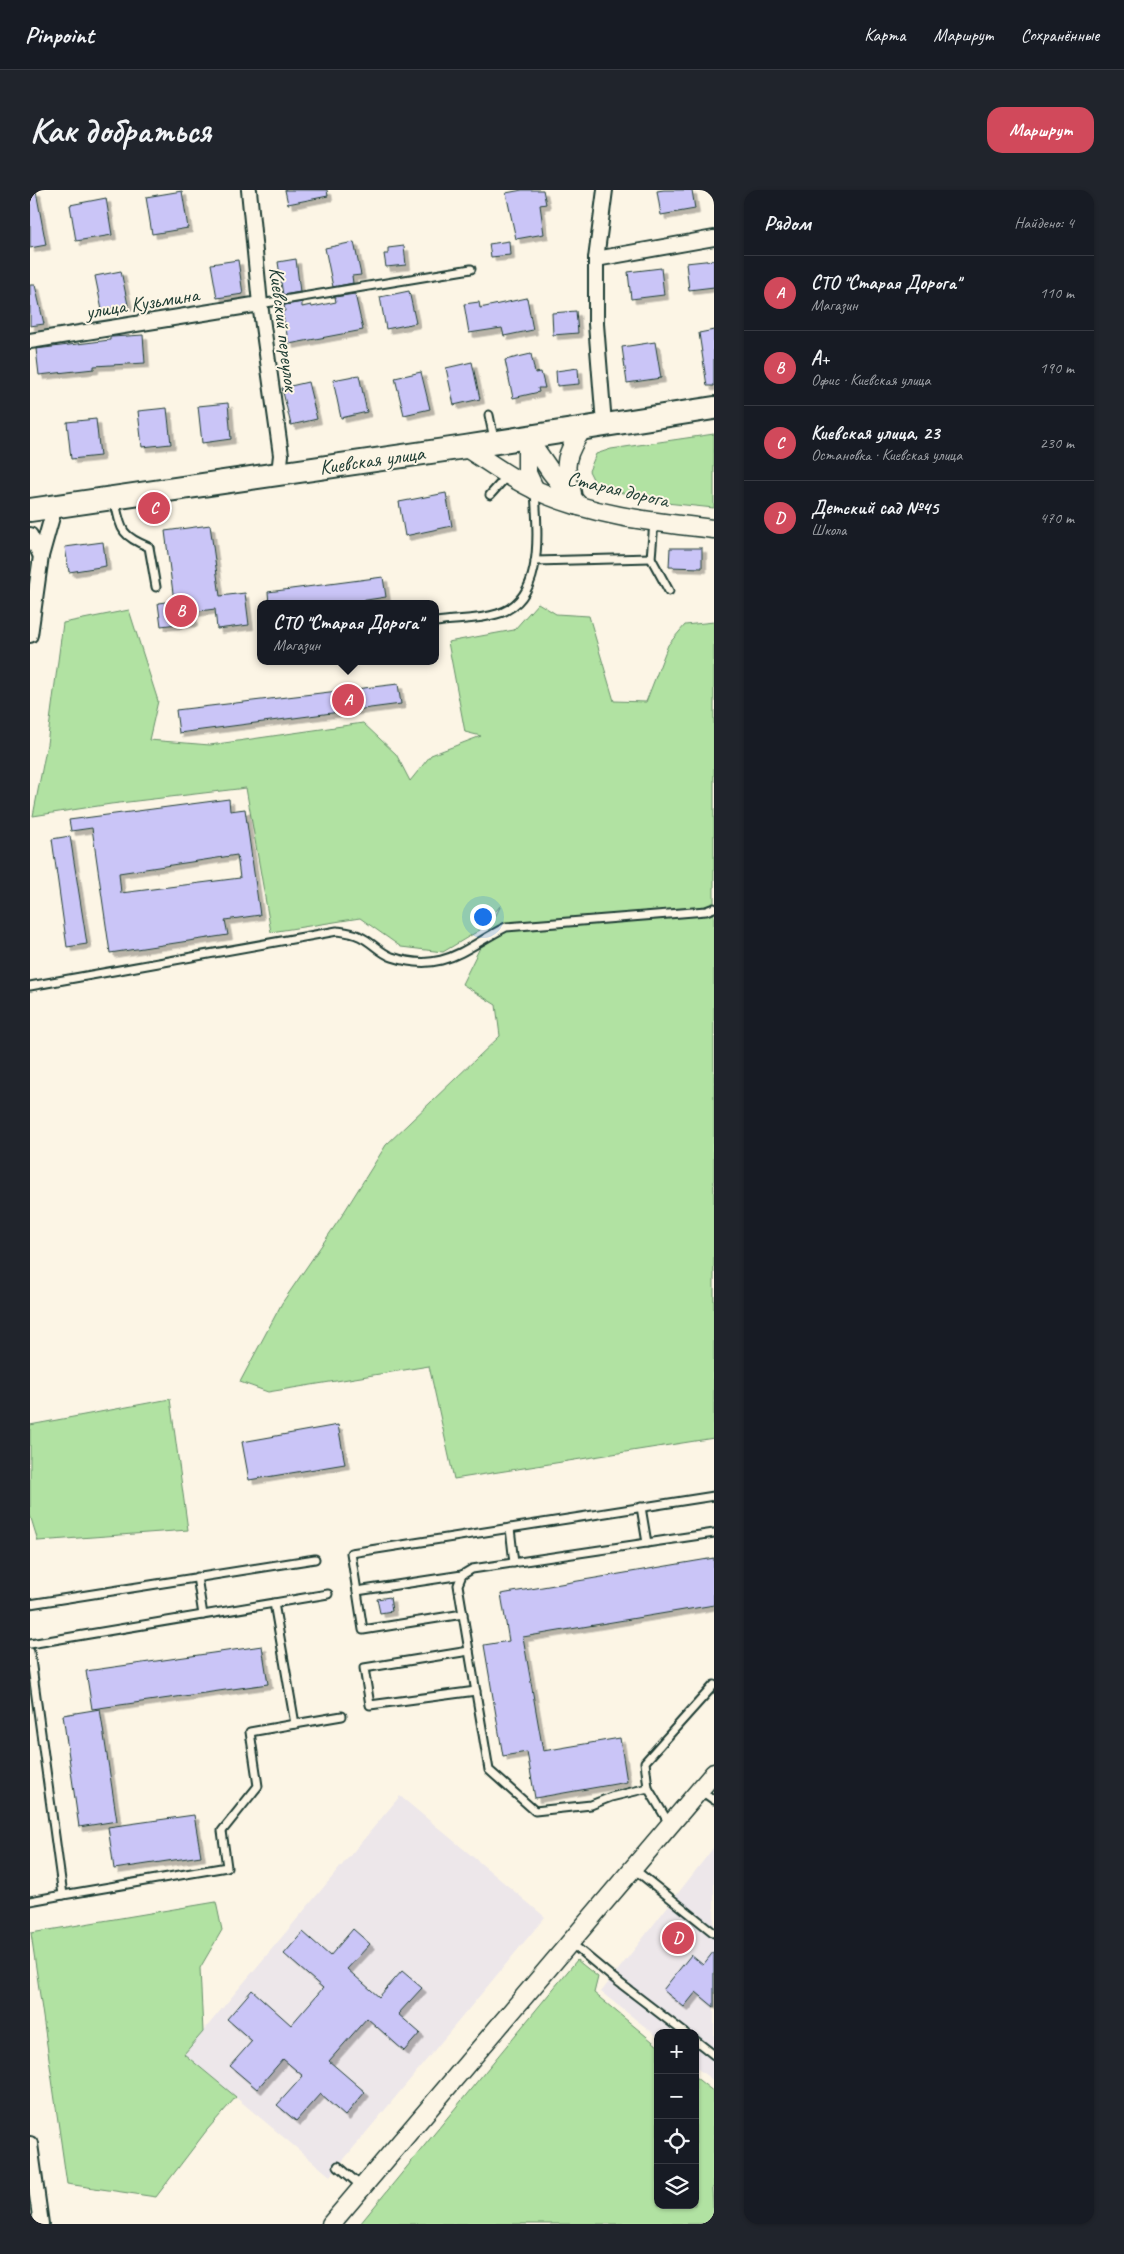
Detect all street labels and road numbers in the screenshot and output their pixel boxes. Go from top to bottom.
street label: Киевский переулок [263,266,305,395]
street label: улица Кузьмина [82,281,203,325]
street label: Киевская улица [318,440,428,480]
street label: Старая дорога [565,465,674,514]

